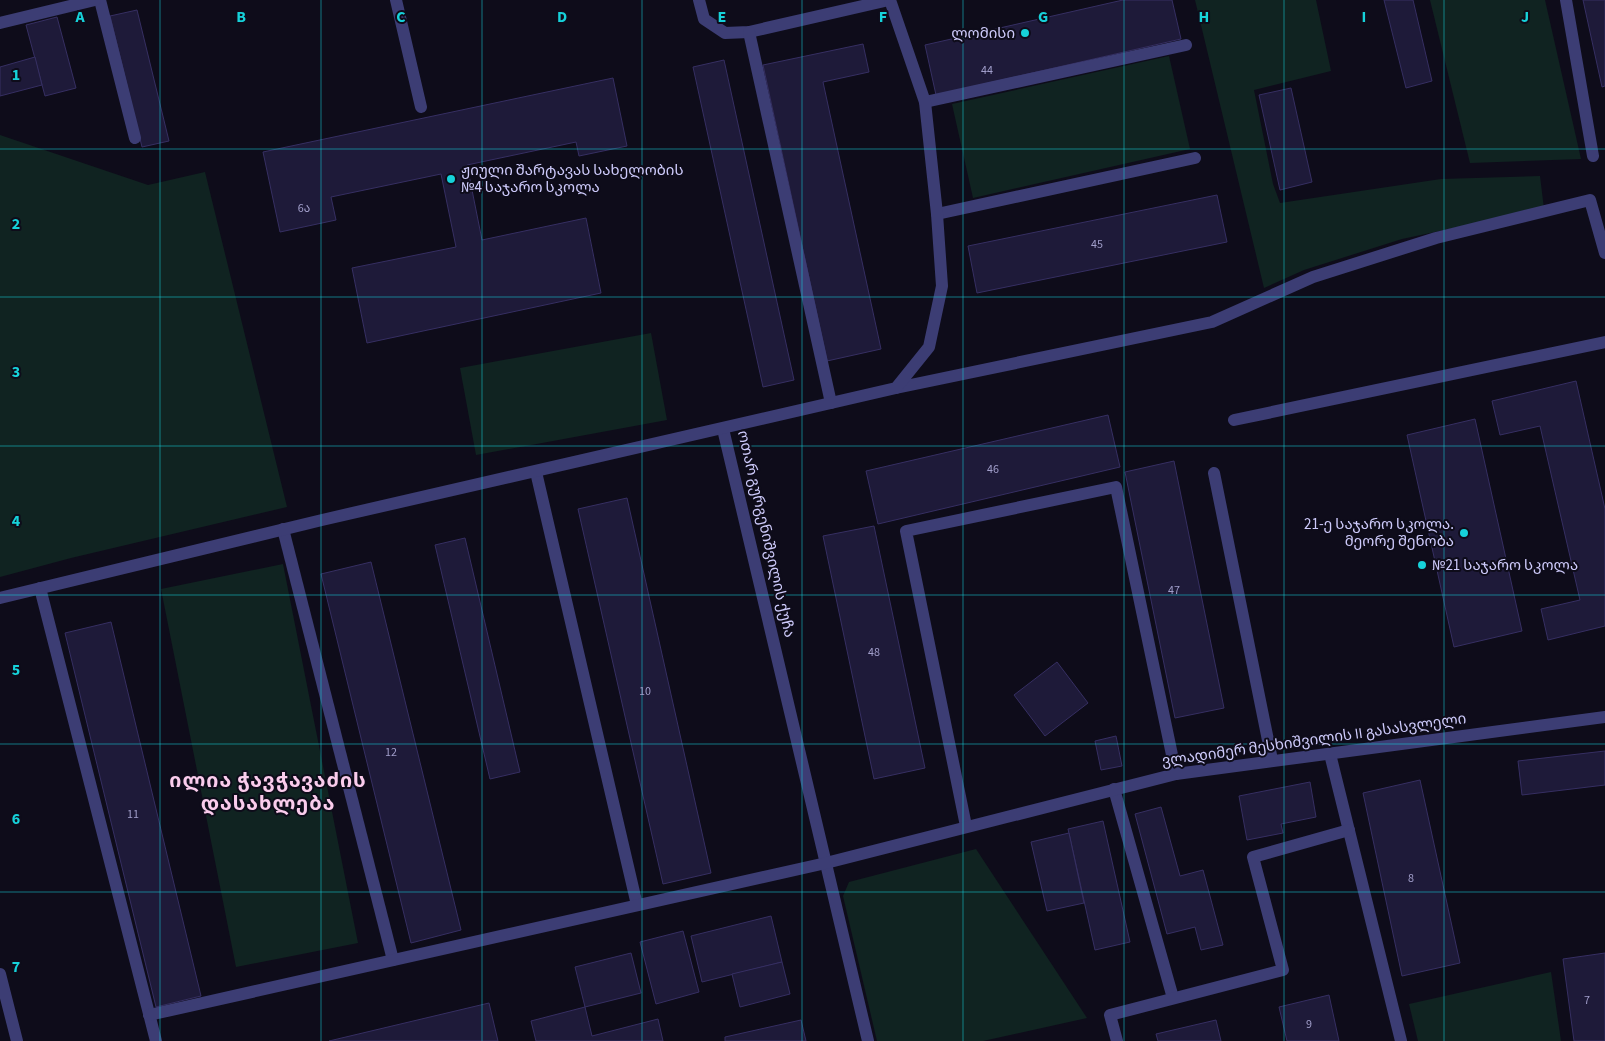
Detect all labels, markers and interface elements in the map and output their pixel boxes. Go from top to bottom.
text: A [74,6,85,28]
text: B [236,6,246,28]
text: C [396,6,406,28]
text: D [557,6,567,28]
text: E [718,6,726,28]
text: F [879,6,887,28]
text: G [1038,6,1048,28]
text: H [1199,6,1209,28]
text: I [1362,6,1366,28]
text: J [1521,6,1529,28]
place label: ლომისი [951,23,1015,44]
marker: ლომისი [1019,27,1031,39]
house number: 44 [981,62,993,79]
text: 1 [12,64,20,86]
place label: ჟიული შარტავას სახელობის №4 საჯარო სკოლა [461,160,684,198]
marker: ჟიული შარტავას სახელობის №4 საჯარო სკოლა [445,173,457,185]
house number: 6ა [298,200,310,217]
text: 2 [12,213,20,235]
house number: 45 [1091,236,1103,253]
text: 3 [12,361,20,383]
street label: ოთარ გურგენიშვილის ქუჩა [732,428,800,640]
house number: 46 [987,461,999,478]
text: 4 [12,510,21,532]
place label: 21-ე საჯარო სკოლა. მეორე შენობა [1304,514,1454,552]
marker: 21-ე საჯარო სკოლა. მეორე შენობა [1458,527,1470,539]
place label: №21 საჯარო სკოლა [1432,555,1578,576]
marker: №21 საჯარო სკოლა [1416,559,1428,571]
house number: 47 [1168,582,1180,599]
house number: 48 [868,644,880,661]
text: 5 [12,659,20,681]
house number: 10 [639,683,651,700]
street label: ვლადიმერ მესხიშვილის II გასასვლელი [1160,708,1468,772]
house number: 12 [385,744,397,761]
district label: ილია ჭავჭავაძის დასახლება [169,767,367,818]
house number: 11 [127,806,139,823]
text: 6 [12,808,20,830]
house number: 8 [1408,870,1414,887]
text: 7 [12,956,20,978]
house number: 7 [1584,992,1590,1009]
house number: 9 [1306,1016,1312,1033]

